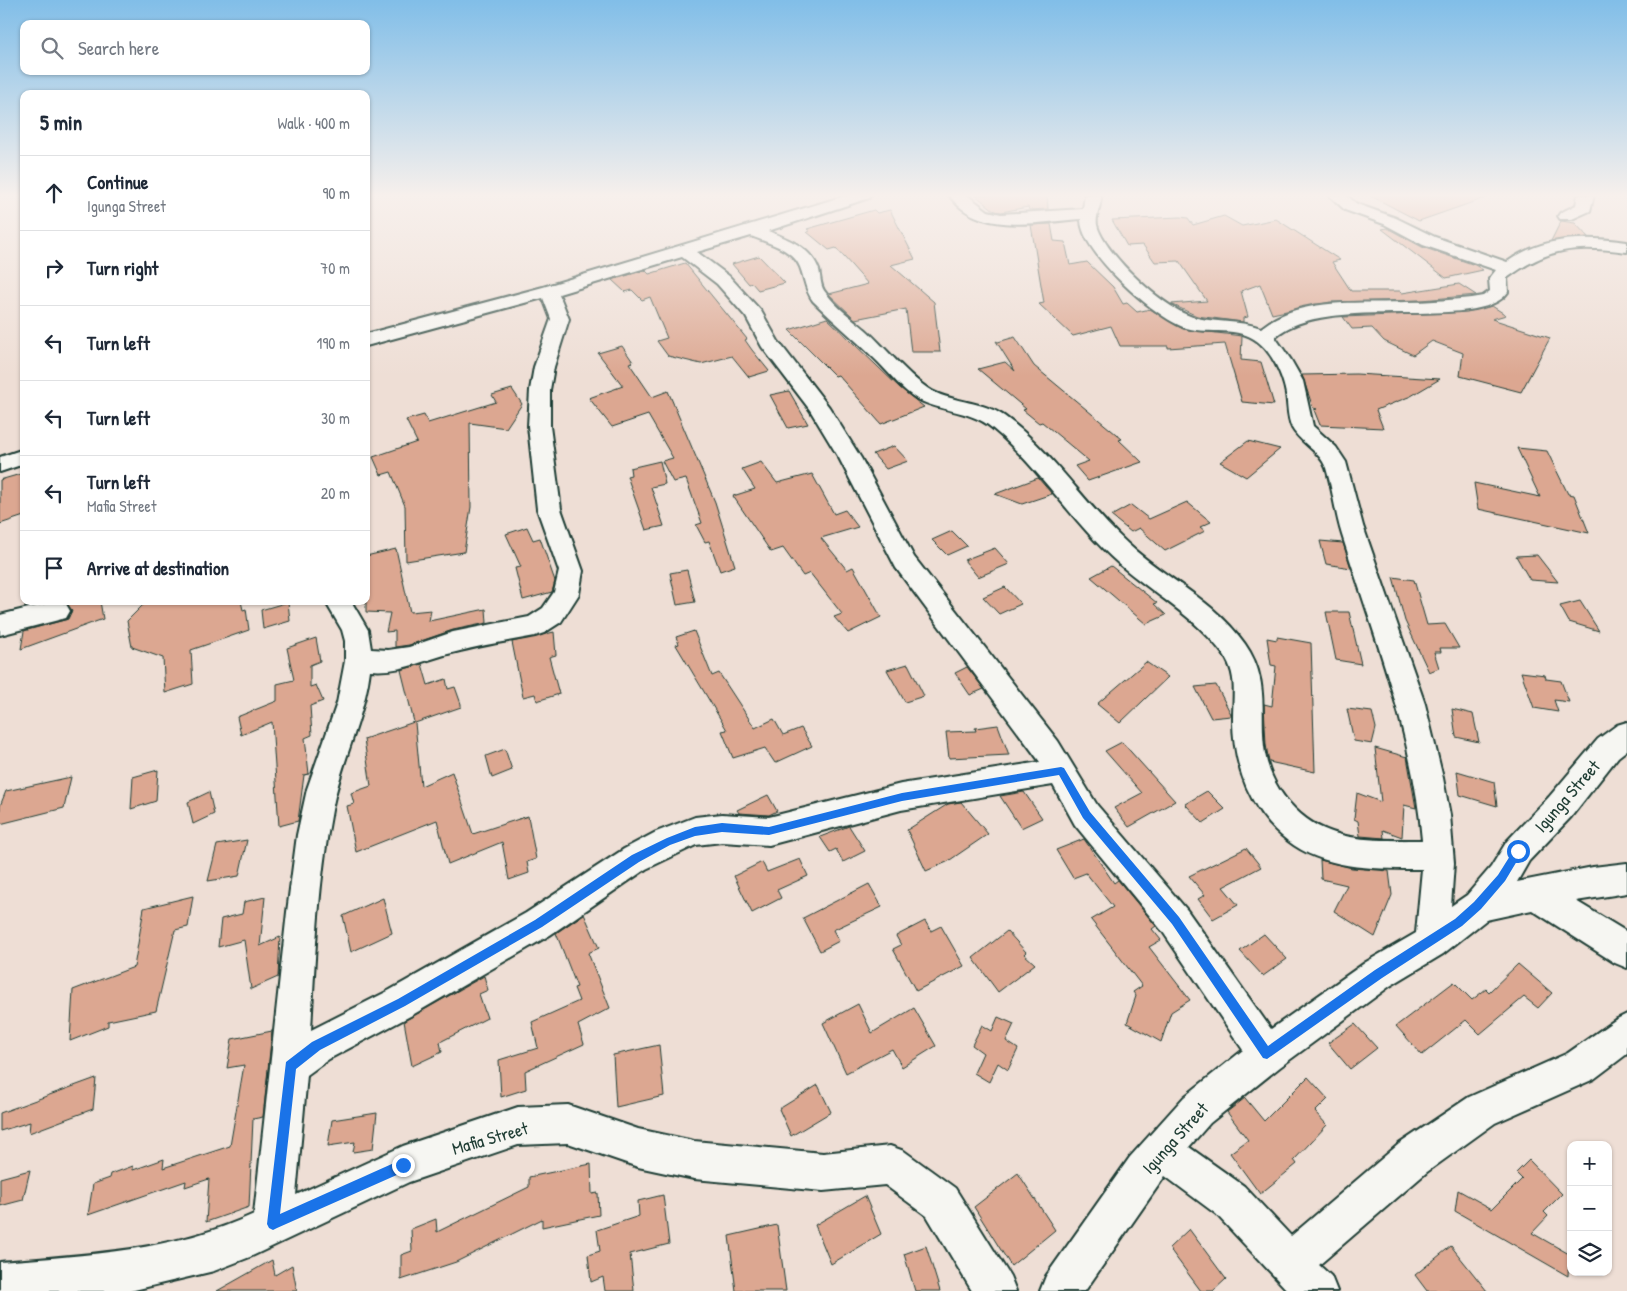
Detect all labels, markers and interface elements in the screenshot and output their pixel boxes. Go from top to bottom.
search box [20,20,370,75]
icon: search [38,34,66,62]
text: Search here [78,35,159,61]
text: 5 min [40,108,82,137]
text: Walk · 400 m [278,112,350,134]
text: Continue [87,169,148,195]
icon: ahead [40,179,68,207]
text: 90 m [322,182,350,204]
text: Igunga Street [87,195,166,217]
icon: right [40,254,68,282]
text: Turn right [87,255,158,281]
text: 70 m [320,257,350,279]
icon: left [40,329,68,357]
text: Turn left [87,330,150,356]
text: 190 m [317,332,350,354]
icon: left [40,404,68,432]
text: Turn left [87,405,150,431]
text: 30 m [321,407,350,429]
text: Turn left [87,469,150,495]
icon: left [40,479,68,507]
text: 20 m [321,482,350,504]
text: Mafia Street [87,495,156,517]
icon: arrive [40,554,68,582]
text: Arrive at destination [87,555,229,581]
street label: Igunga Street [1528,754,1606,838]
route start [1507,840,1530,863]
street label: Igunga Street [1136,1096,1215,1179]
street label: Mafia Street [449,1115,532,1161]
map controls [1567,1141,1612,1276]
button: + [1567,1141,1612,1186]
route end [392,1154,415,1177]
button: − [1567,1186,1612,1231]
button: layers [1567,1231,1612,1276]

